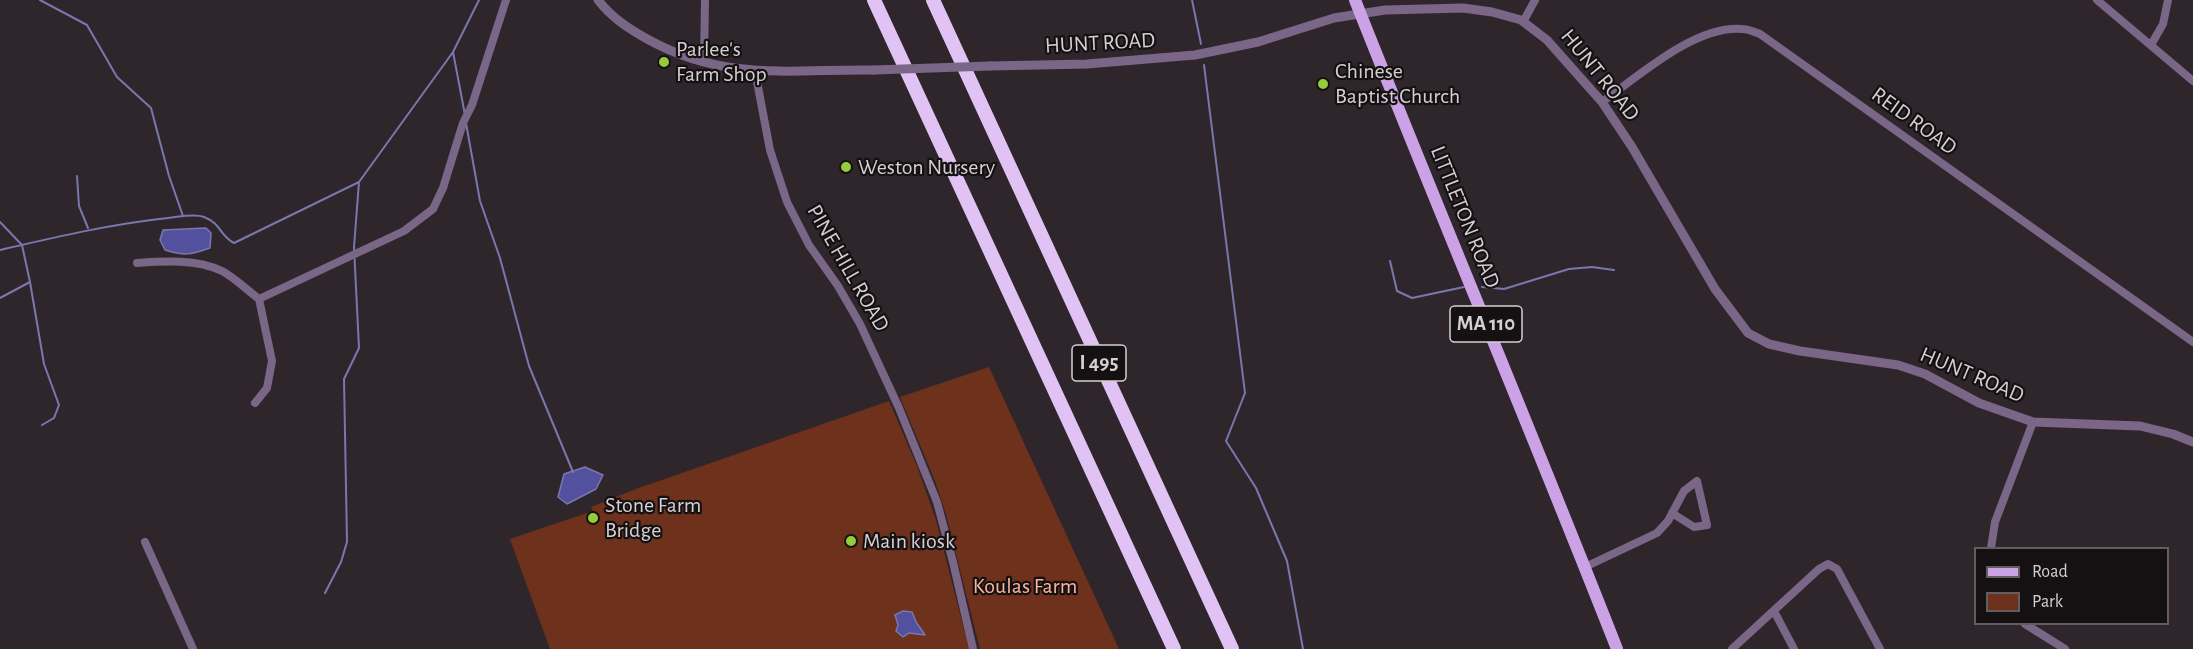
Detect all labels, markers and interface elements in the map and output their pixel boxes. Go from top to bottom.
street label: HUNT ROAD [1555,24,1645,126]
street label: HUNT ROAD [1044,27,1156,59]
place label: Parlee's Farm Shop [676,36,767,88]
marker: Parlee's Farm Shop [657,55,671,69]
place label: Chinese Baptist Church [1335,58,1460,110]
marker: Chinese Baptist Church [1316,77,1330,91]
street label: REID ROAD [1866,81,1962,161]
street label: LITTLETON ROAD [1424,142,1506,292]
place label: Weston Nursery [858,154,995,180]
marker: Weston Nursery [839,160,853,174]
street label: PINE HILL ROAD [801,200,895,336]
road number: MA 110 [1450,306,1522,342]
street label: HUNT ROAD [1916,341,2028,409]
road number: I 495 [1072,345,1126,381]
place label: Stone Farm Bridge [605,492,701,544]
marker: Stone Farm Bridge [586,511,600,525]
place label: Main kiosk [863,528,955,554]
marker: Main kiosk [844,534,858,548]
legend [1974,547,2169,625]
text: Road [2032,563,2068,581]
park label: Koulas Farm [973,573,1077,599]
text: Park [2032,593,2063,611]

